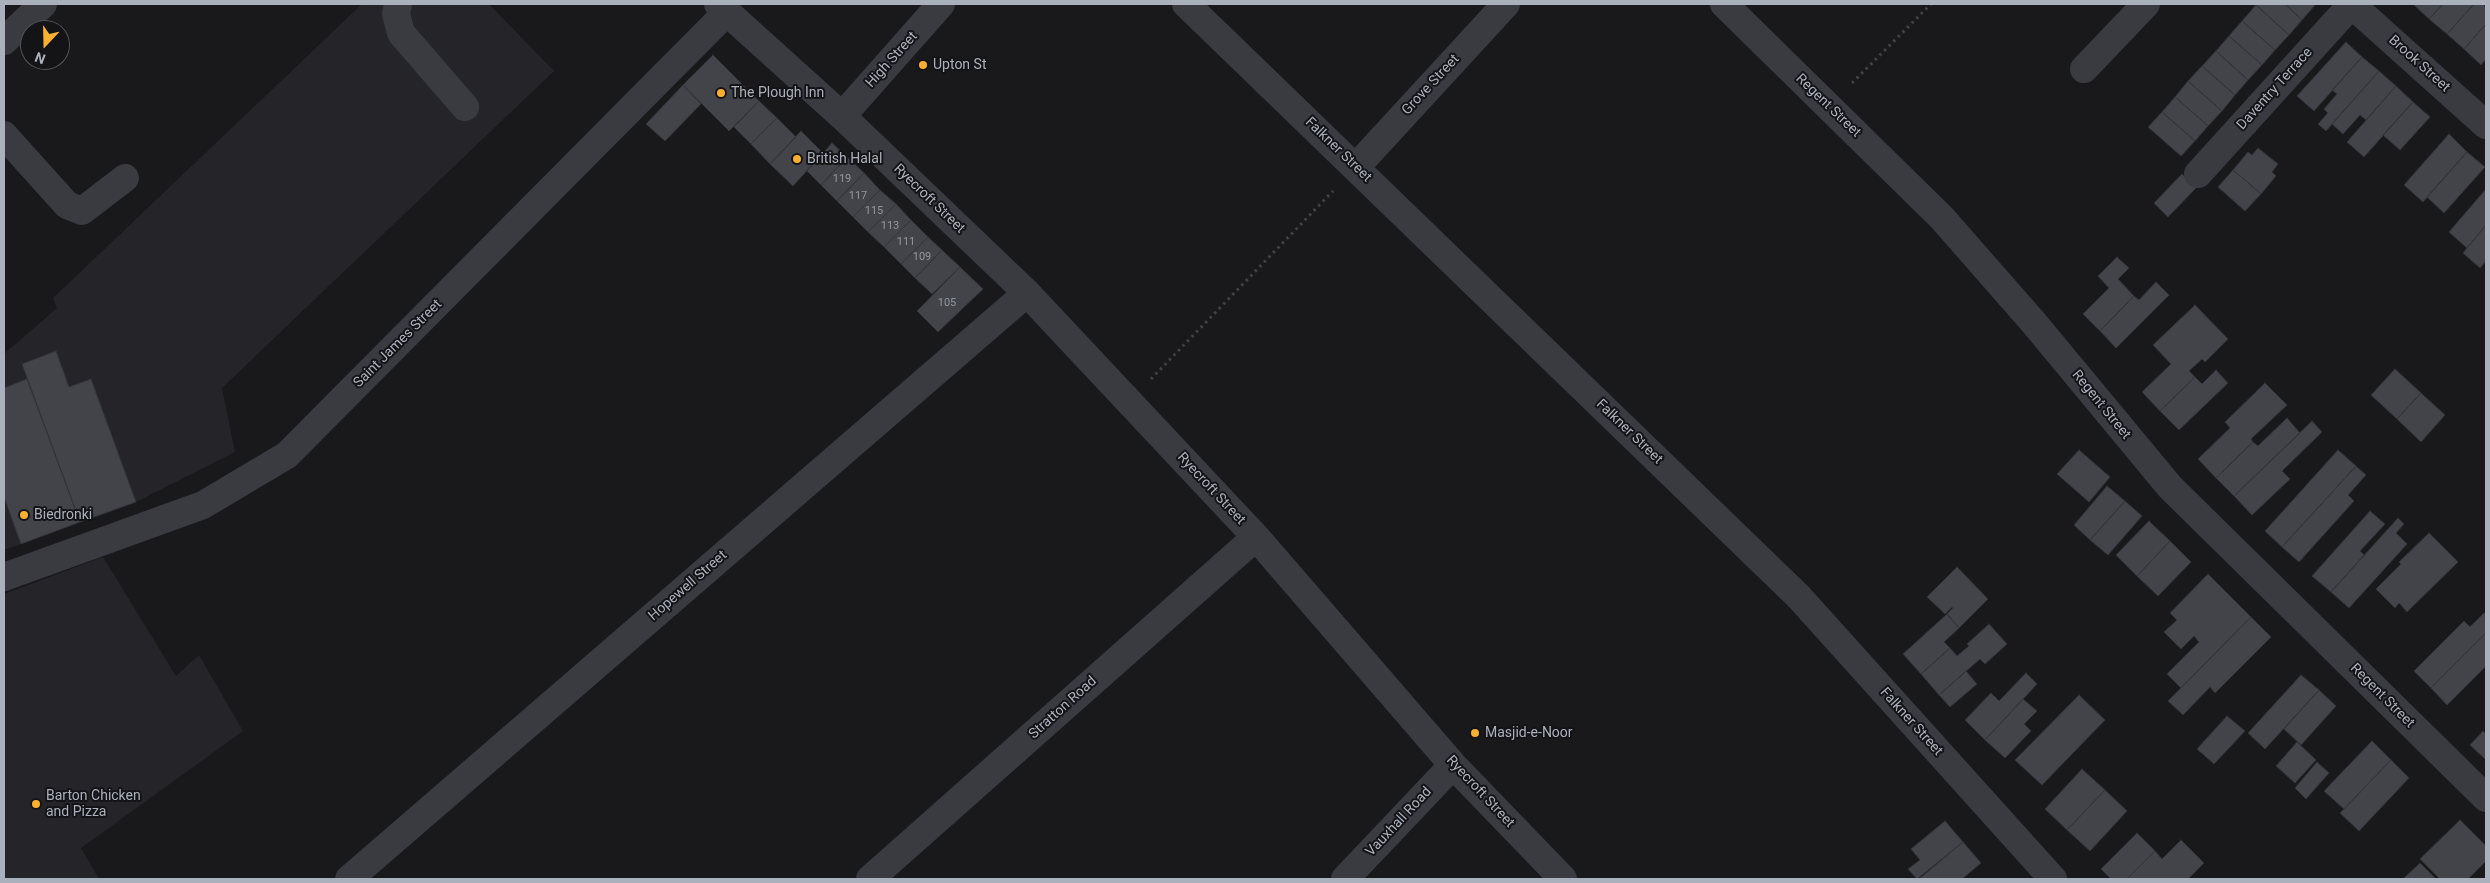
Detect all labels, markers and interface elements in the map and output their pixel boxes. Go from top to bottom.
north arrow [20,20,70,70]
street label: High Street [863,29,921,91]
street label: Brook Street [2385,32,2453,96]
street label: Daventry Terrace [2234,44,2316,134]
text: N [33,49,47,67]
street label: Grove Street [1399,51,1463,119]
place label: Upton St [933,57,986,73]
marker: Upton St [917,59,929,71]
street label: Regent Street [1792,71,1864,141]
place label: The Plough Inn [731,85,824,101]
marker: The Plough Inn [715,87,727,99]
street label: Falkner Street [1301,114,1375,186]
place label: British Halal [807,151,882,167]
marker: British Halal [791,153,803,165]
street label: Ryecroft Street [890,161,968,237]
house number: 119 [833,172,851,186]
house number: 117 [849,189,867,203]
house number: 115 [865,204,883,218]
house number: 113 [881,219,899,233]
house number: 111 [897,235,915,249]
house number: 109 [913,250,931,264]
street label: Saint James Street [350,296,446,392]
house number: 105 [938,296,956,310]
street label: Regent Street [2068,367,2134,443]
street label: Falkner Street [1592,396,1666,468]
street label: Ryecroft Street [1173,449,1249,529]
place label: Biedronki [34,507,92,523]
marker: Biedronki [18,509,30,521]
street label: Hopewell Street [645,547,731,625]
street label: Regent Street [2346,660,2418,732]
street label: Stratton Road [1026,673,1100,743]
street label: Falkner Street [1876,684,1946,760]
place label: Masjid-e-Noor [1485,725,1573,741]
marker: Masjid-e-Noor [1469,727,1481,739]
street label: Ryecroft Street [1442,752,1518,832]
street label: Vauxhall Road [1363,784,1435,860]
place label: Barton Chicken and Pizza [46,788,141,820]
marker: Barton Chicken and Pizza [30,798,42,810]

